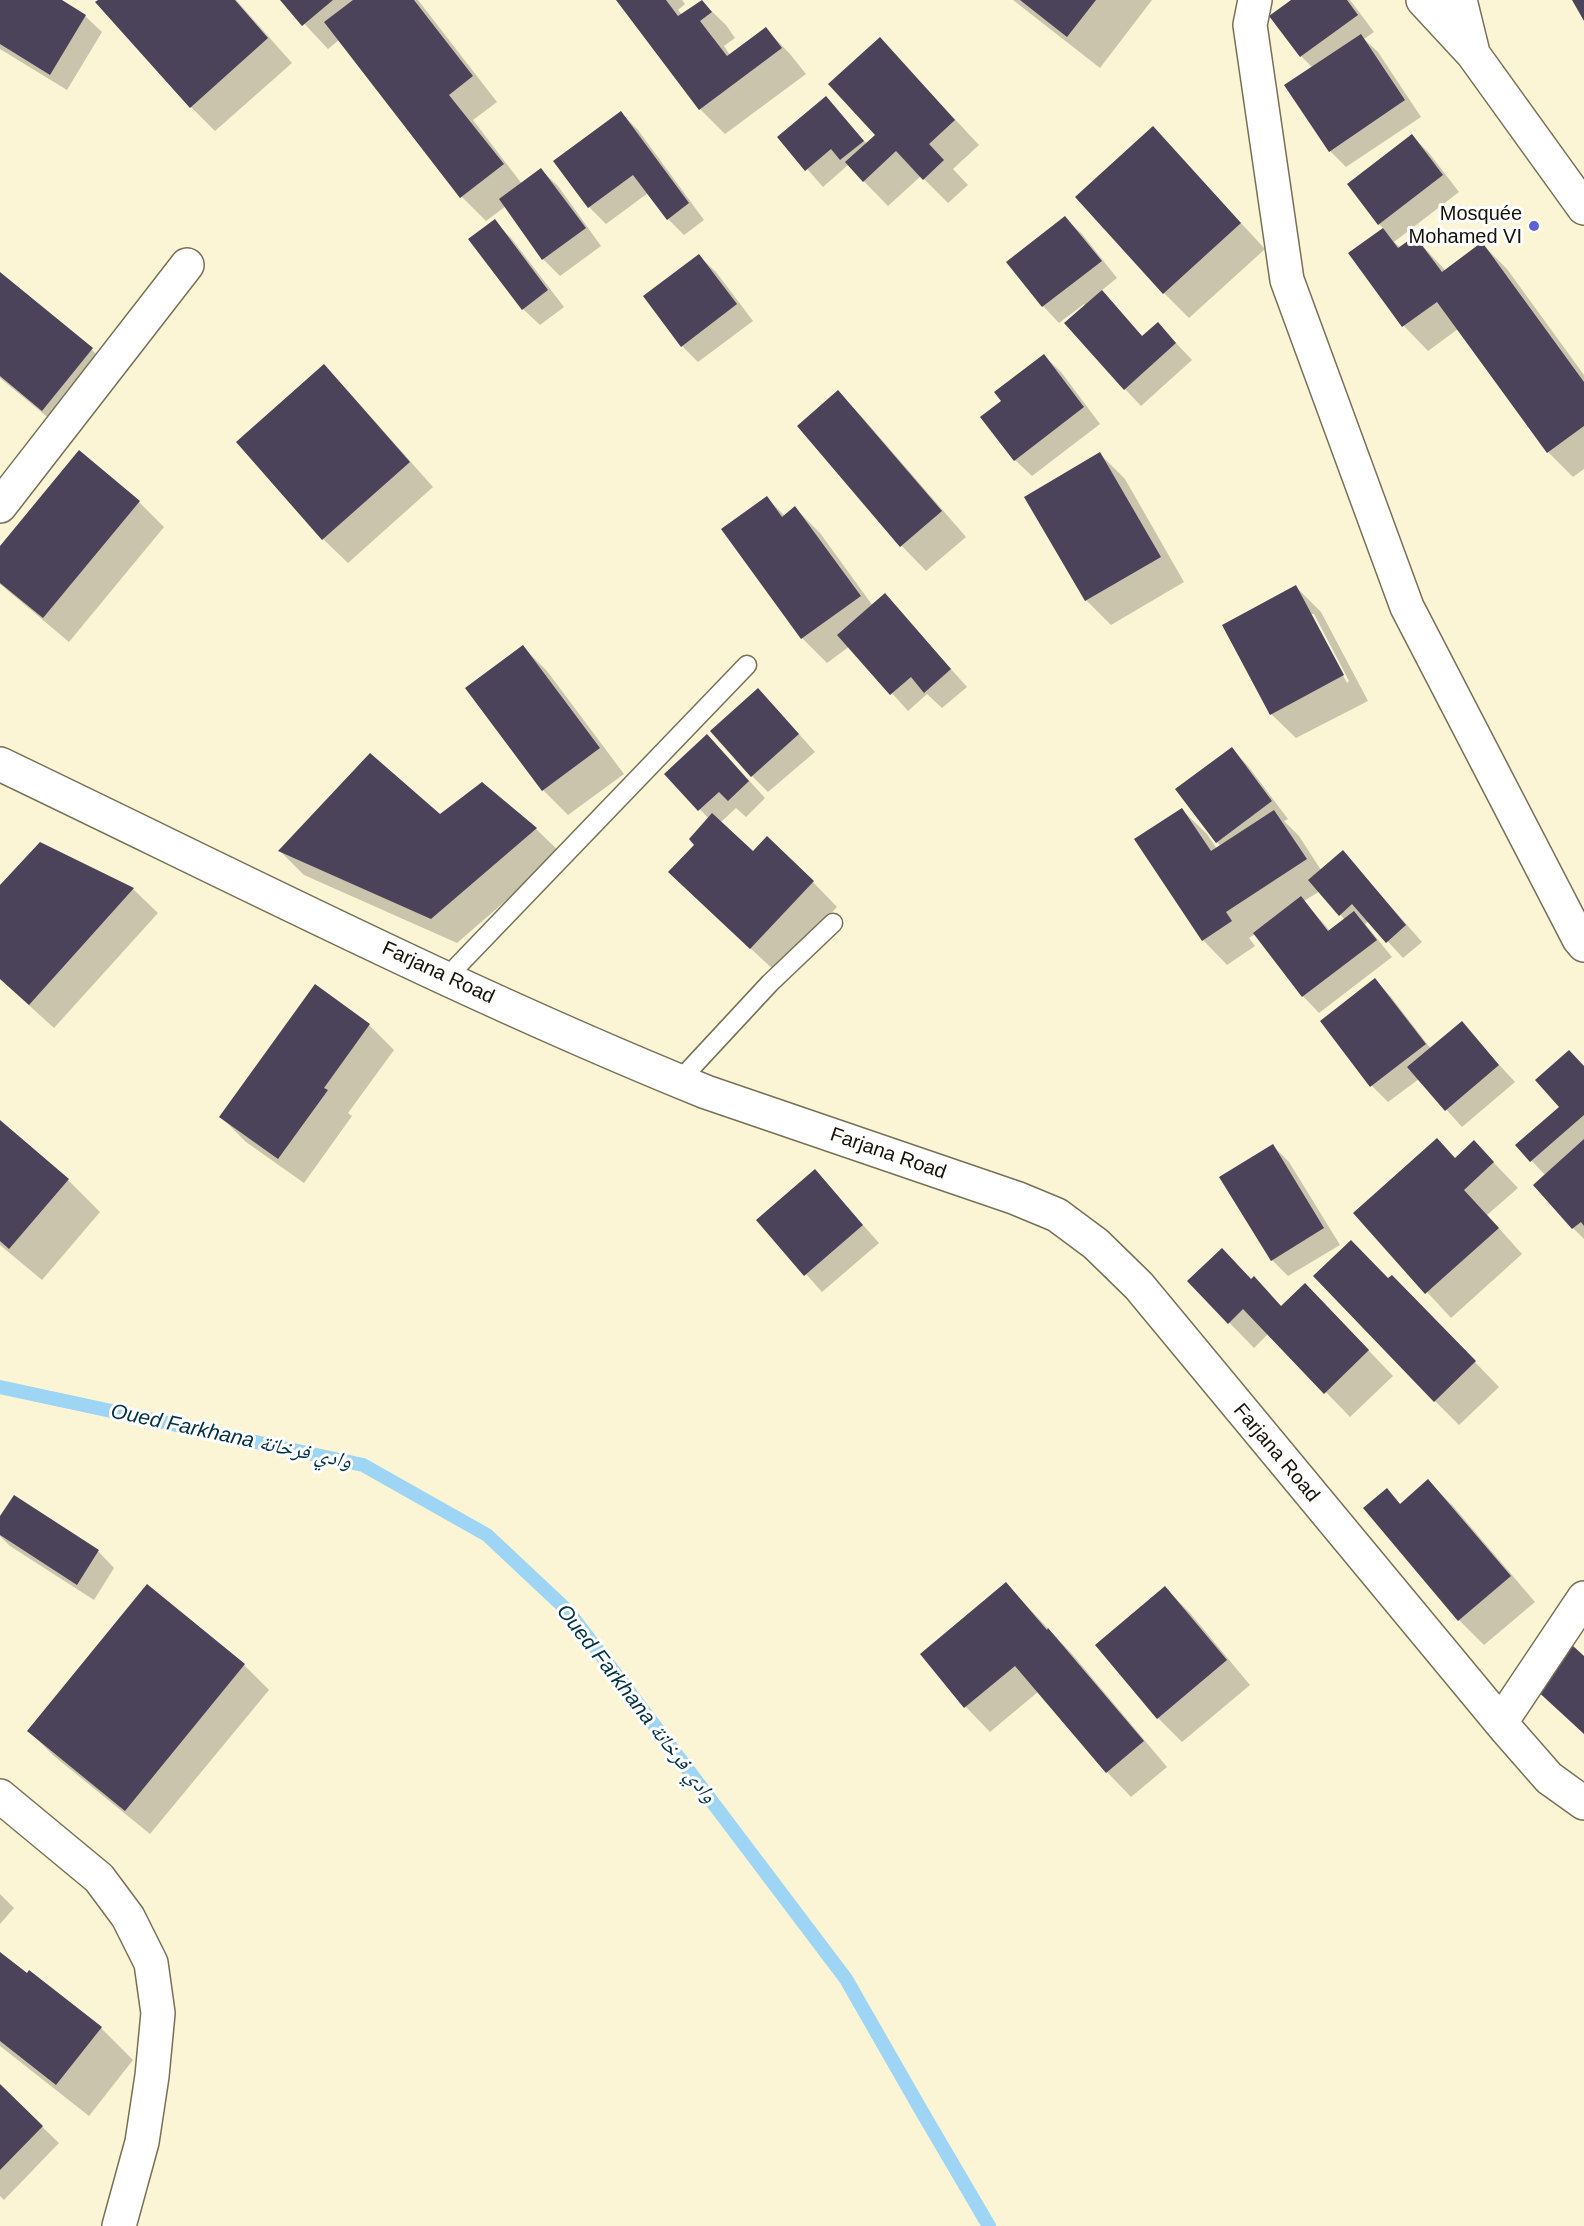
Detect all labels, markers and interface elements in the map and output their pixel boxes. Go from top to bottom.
place label: Mosquée Mohamed VI [1409,202,1522,249]
marker: Mosquée Mohamed VI [1527,219,1541,233]
street label: Farjana Road [378,937,498,1009]
street label: Farjana Road [827,1123,949,1185]
water label: Oued Farkhana وادي فرخانة [108,1399,354,1475]
street label: Farjana Road [1228,1399,1324,1507]
water label: Oued Farkhana وادي فرخانة [551,1600,721,1808]

